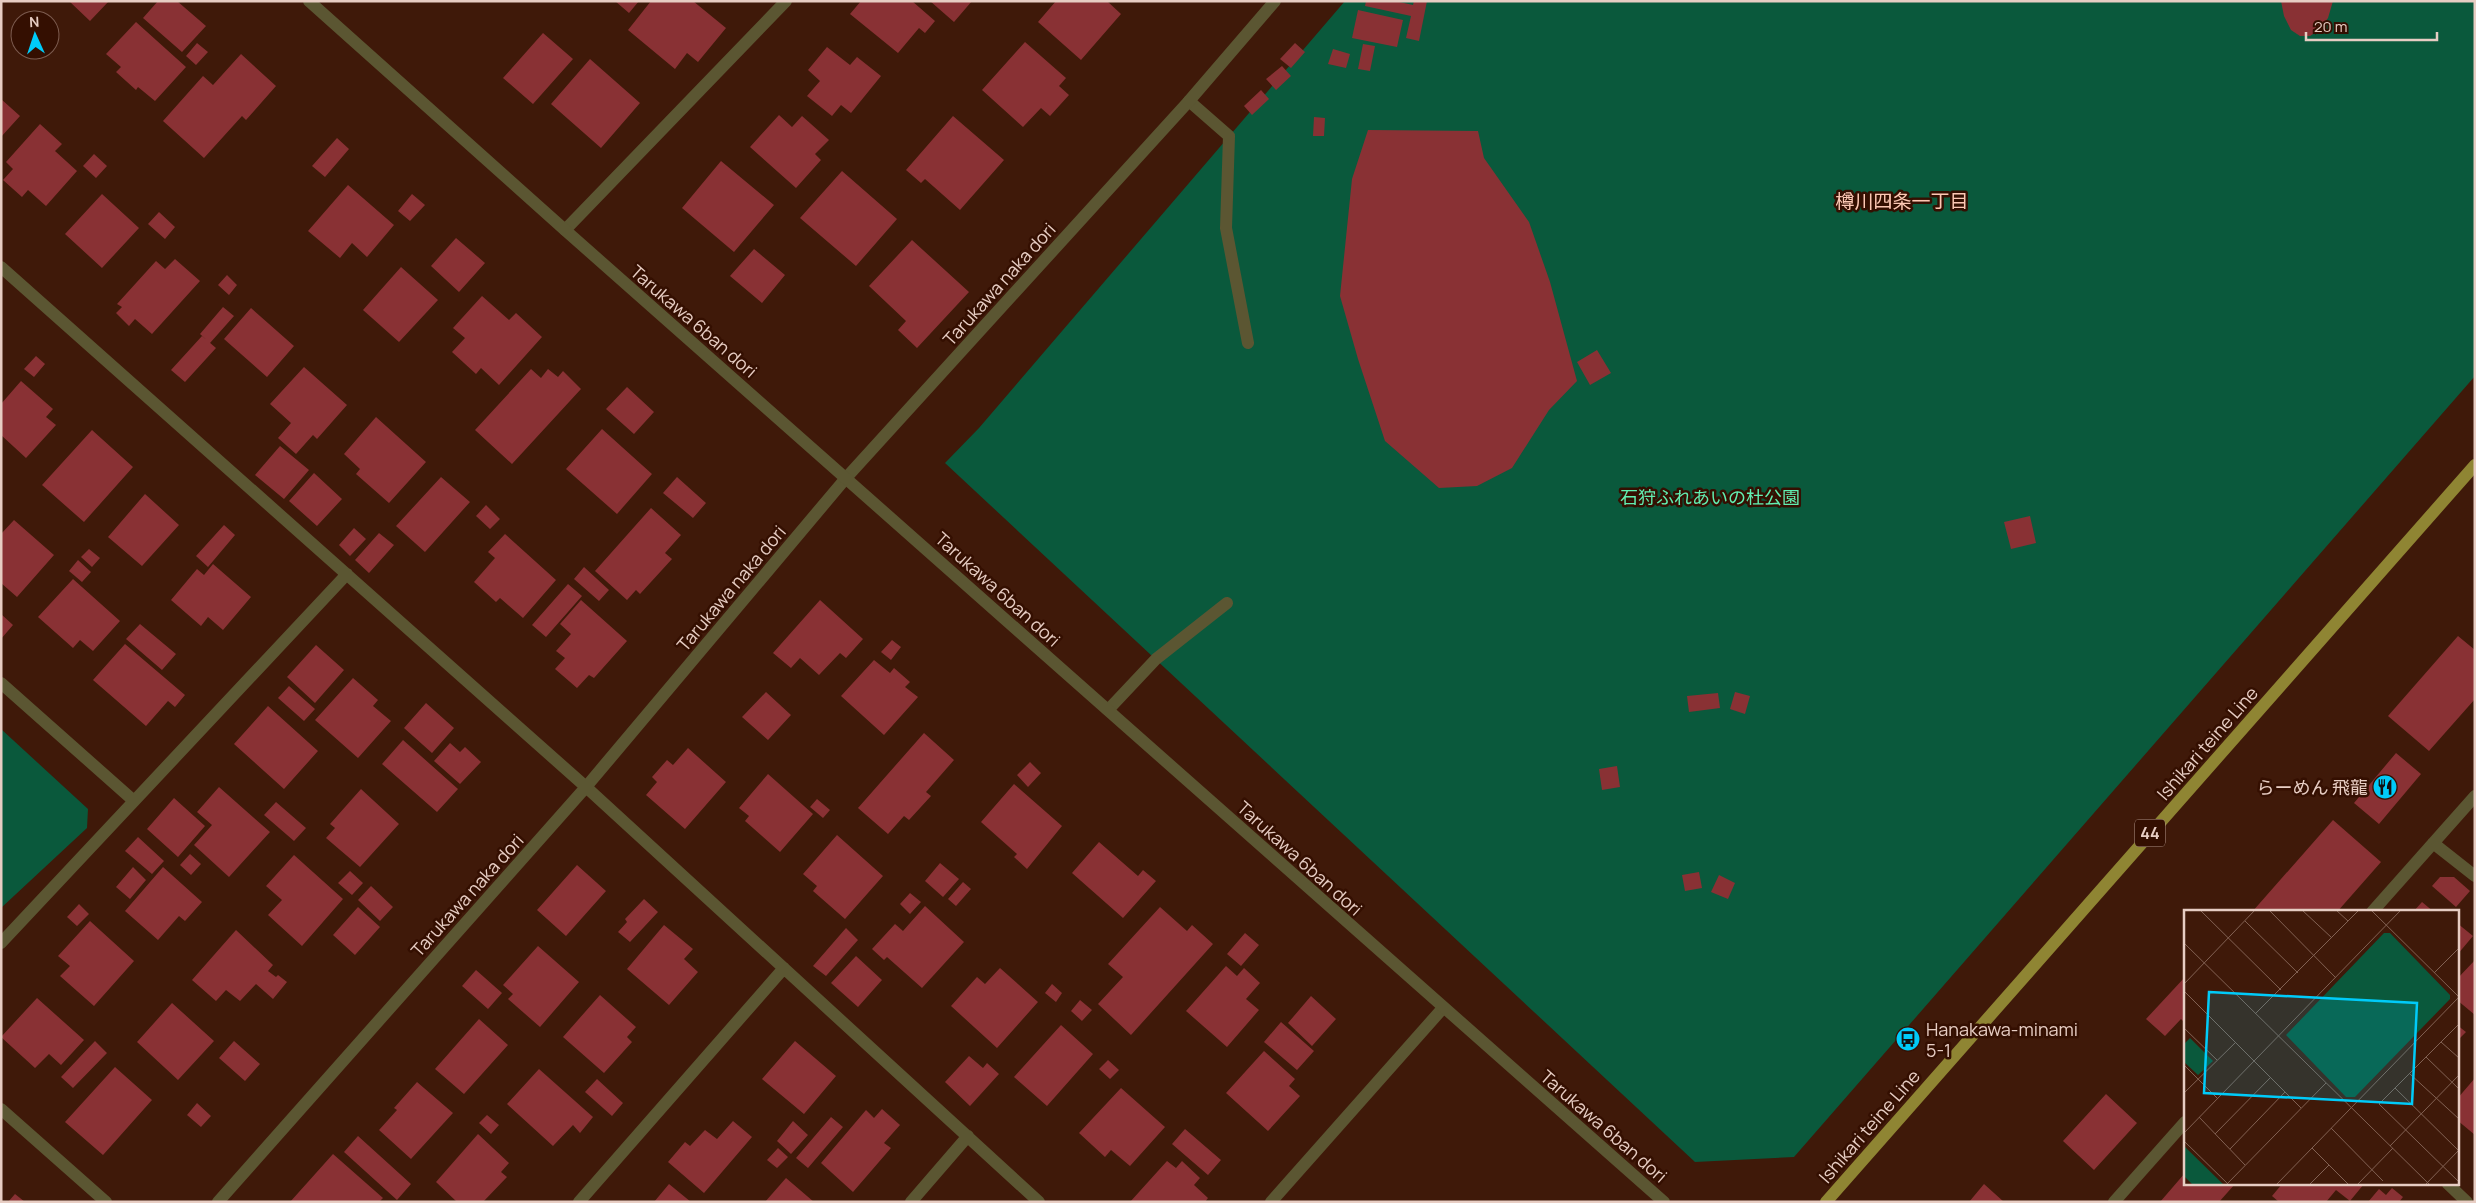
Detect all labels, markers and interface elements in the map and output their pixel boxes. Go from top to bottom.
north arrow [10,10,60,60]
scale bar [2306,10,2437,42]
text: N [29,12,40,31]
text: 20 m [2314,16,2347,37]
district label: 樽川四条一丁目 [1835,188,1969,214]
street label: Tarukawa naka dori [937,218,1061,350]
street label: Tarukawa 6ban dori [626,259,762,383]
park label: 石狩ふれあいの杜公園 [1620,485,1800,509]
street label: Tarukawa naka dori [671,520,791,656]
street label: Tarukawa 6ban dori [930,526,1066,652]
street label: Ishikari teine Line [2151,681,2263,805]
restaurant icon: らーめん 飛龍 [2372,774,2398,800]
place label: らーめん 飛龍 [2256,775,2368,799]
street label: Tarukawa 6ban dori [1232,795,1368,921]
road number: 44 [2135,820,2165,846]
street label: Tarukawa naka dori [405,829,529,961]
inset map [2184,910,2458,1186]
place label: Hanakawa-minami 5-1 [1926,1017,2078,1062]
bus stop icon: Hanakawa-minami 5-1 [1895,1026,1921,1052]
street label: Tarukawa 6ban dori [1536,1064,1672,1188]
street label: Ishikari teine Line [1813,1064,1925,1188]

